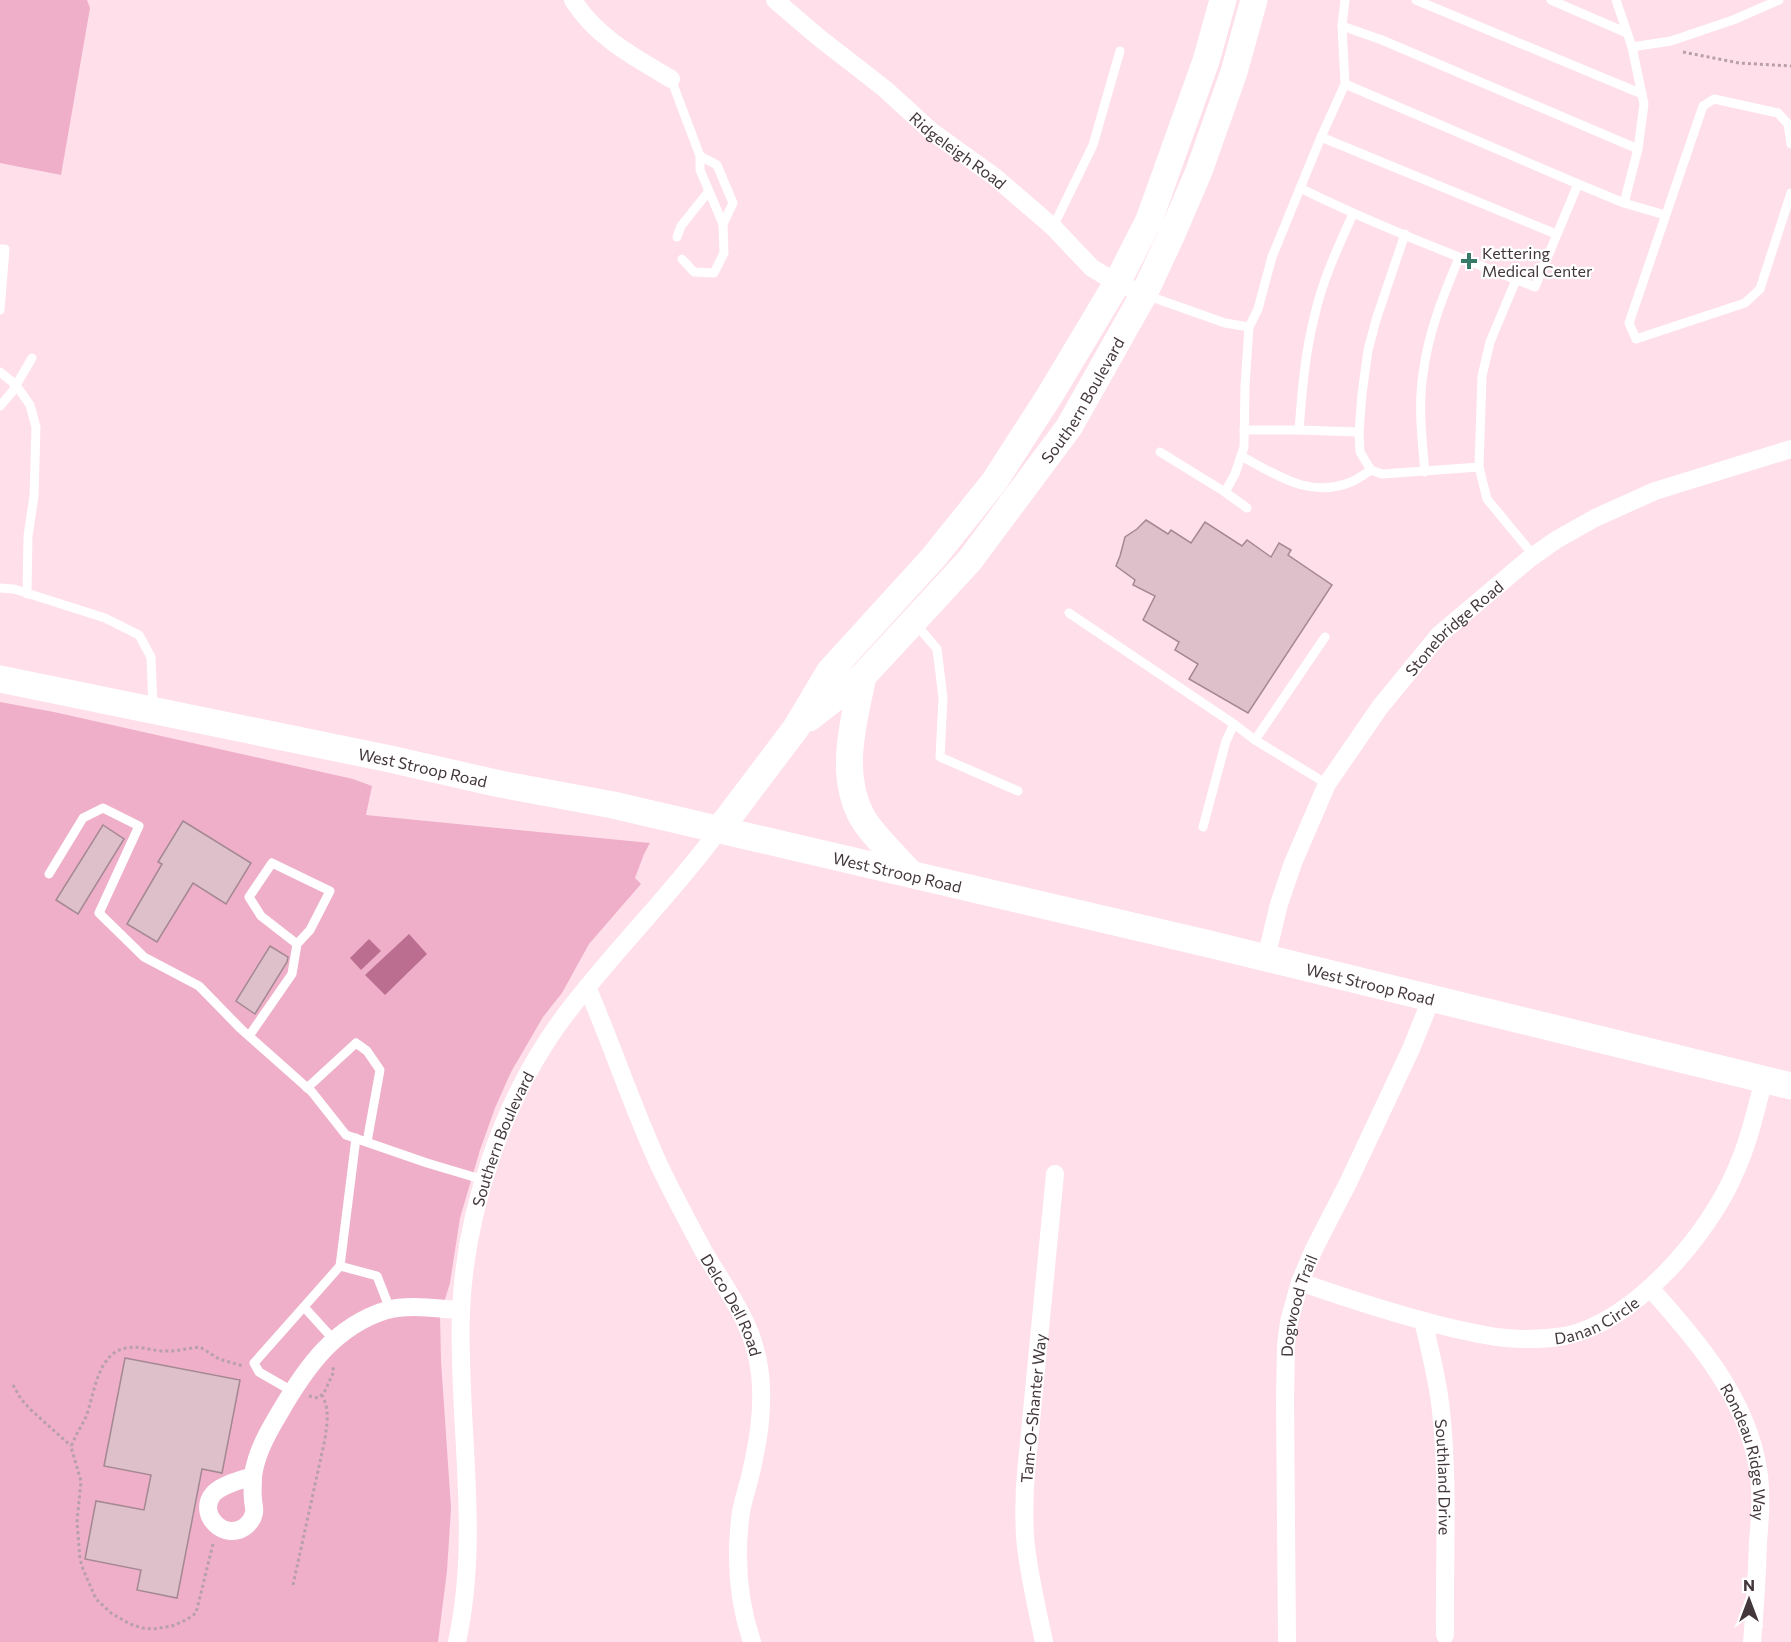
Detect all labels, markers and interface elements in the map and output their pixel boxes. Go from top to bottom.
street label: Ridgeleigh Road [906,107,1011,192]
place label: Kettering Medical Center [1482,243,1593,280]
marker: Kettering Medical Center [1460,252,1478,270]
street label: Southern Boulevard [1036,334,1127,466]
street label: Stonebridge Road [1400,576,1507,679]
street label: West Stroop Road [357,743,489,790]
street label: West Stroop Road [831,847,964,896]
street label: West Stroop Road [1304,959,1437,1008]
street label: Southern Boulevard [467,1068,537,1208]
street label: Delco Dell Road [698,1250,766,1358]
street label: Dogwood Trail [1276,1251,1320,1357]
street label: Danan Circle [1553,1292,1642,1347]
street label: Tam-O-Shanter Way [1016,1332,1049,1484]
street label: Rondeau Ridge Way [1717,1379,1770,1521]
street label: Southland Drive [1432,1418,1455,1535]
north arrow [1719,1570,1779,1630]
text: N [1743,1575,1755,1594]

